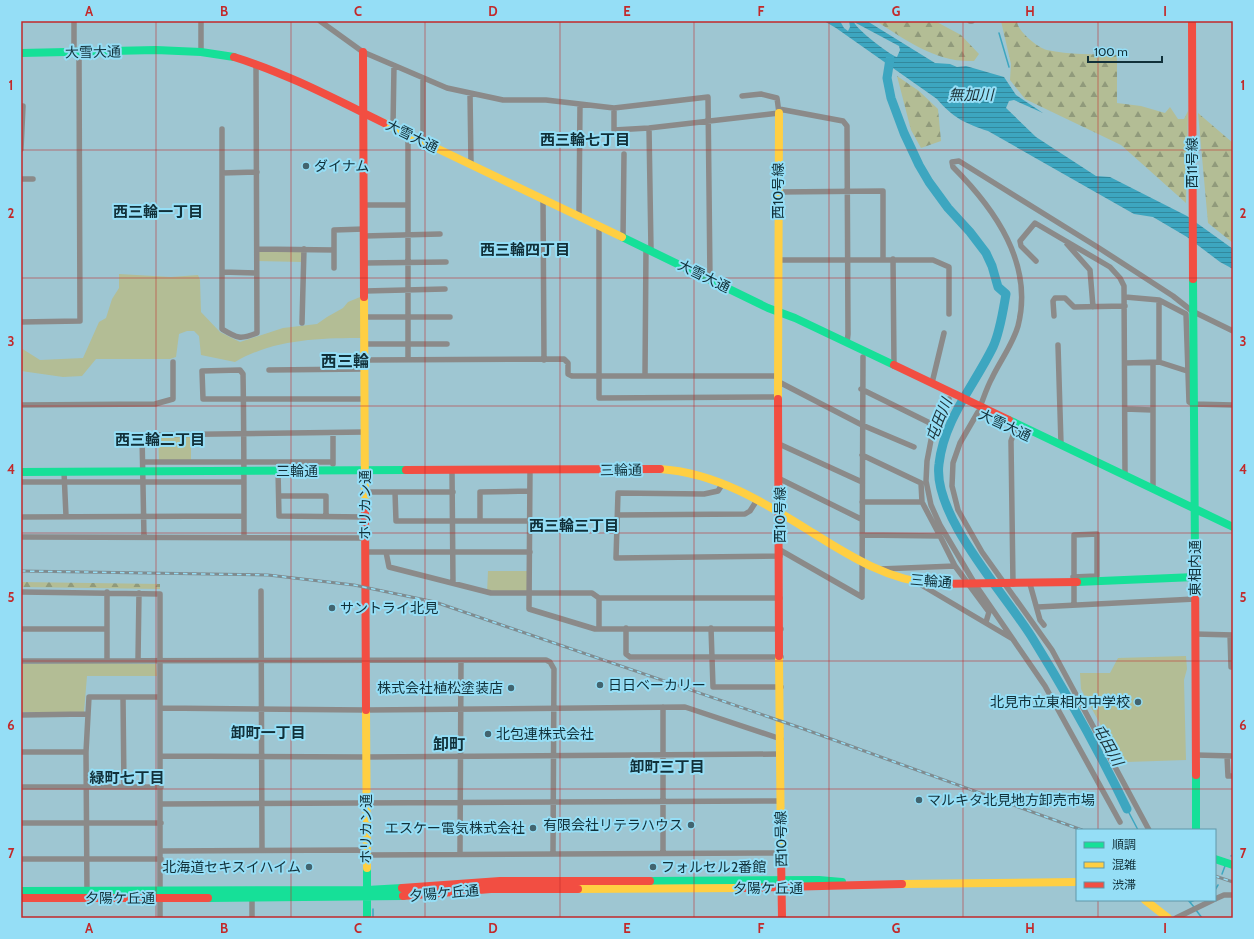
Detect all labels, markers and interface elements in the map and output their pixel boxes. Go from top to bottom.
text: A [85,3,94,19]
text: B [220,3,228,19]
text: C [354,3,362,19]
text: D [488,3,498,19]
text: E [623,3,631,19]
text: F [758,3,765,19]
text: G [892,3,901,19]
text: H [1025,3,1035,19]
text: I [1163,3,1167,19]
scale bar [1088,38,1162,64]
street label: 大雪大通 [65,43,121,61]
text: 100 m [1094,44,1128,59]
text: 1 [9,77,13,93]
text: 1 [1241,77,1245,93]
water label: 無加川 [948,86,995,104]
street label: 大雪大通 [383,116,441,156]
district label: 西三輪七丁目 [540,131,630,149]
street label: 西11号線 [1183,137,1201,189]
place label: ダイナム [314,157,369,175]
marker: ダイナム [301,161,311,171]
street label: 西10号線 [769,163,787,219]
district label: 西三輪一丁目 [113,203,203,221]
text: 2 [8,205,15,221]
text: 2 [1240,205,1247,221]
district label: 西三輪四丁目 [480,241,570,259]
street label: 大雪大通 [675,256,733,296]
text: 3 [7,333,15,349]
text: 3 [1239,333,1247,349]
district label: 西三輪 [321,352,369,371]
water label: 屯田川 [922,394,957,444]
street label: 大雪大通 [976,405,1034,445]
district label: 西三輪二丁目 [115,431,205,449]
text: 4 [7,461,15,477]
street label: 三輪通 [600,461,642,479]
text: 4 [1239,461,1247,477]
street label: 三輪通 [276,462,318,480]
street label: ホリカン通 [356,470,374,540]
street label: 西10号線 [771,487,789,543]
district label: 西三輪三丁目 [529,517,619,535]
street label: 東相内通 [1186,540,1204,596]
street label: 三輪通 [909,570,953,592]
text: 5 [8,589,15,605]
text: 5 [1240,589,1247,605]
place label: サントライ北見 [340,599,438,617]
marker: サントライ北見 [327,603,337,613]
place label: 日日ベーカリー [608,676,706,694]
place label: 株式会社植松塗装店 [377,679,503,697]
marker: 日日ベーカリー [595,680,605,690]
marker: 株式会社植松塗装店 [506,683,516,693]
place label: 北見市立東相内中学校 [990,693,1130,711]
marker: 北見市立東相内中学校 [1133,697,1143,707]
text: 6 [7,717,15,733]
text: 6 [1239,717,1247,733]
water label: 屯田川 [1089,721,1128,771]
district label: 卸町一丁目 [230,724,306,742]
place label: 北包連株式会社 [496,725,594,743]
marker: 北包連株式会社 [483,729,493,739]
district label: 卸町 [433,735,465,754]
district label: 卸町三丁目 [629,758,705,776]
district label: 緑町七丁目 [89,769,165,787]
place label: マルキタ北見地方卸売市場 [927,791,1095,809]
street label: ホリカン通 [357,794,375,864]
marker: マルキタ北見地方卸売市場 [914,795,924,805]
street label: 西10号線 [772,811,790,867]
place label: 有限会社リテラハウス [543,816,683,834]
place label: エスケー電気株式会社 [385,819,525,837]
marker: 有限会社リテラハウス [686,820,696,830]
marker: エスケー電気株式会社 [528,823,538,833]
legend [1076,829,1216,901]
text: 順調 [1112,837,1136,852]
text: 7 [8,845,15,861]
text: 7 [1240,845,1247,861]
text: 混雑 [1112,857,1136,872]
place label: 北海道セキスイハイム [162,858,301,876]
place label: フォルセル2番館 [661,858,766,876]
marker: 北海道セキスイハイム [304,862,314,872]
marker: フォルセル2番館 [648,862,658,872]
text: 渋滞 [1112,877,1136,892]
street label: 夕陽ケ丘通 [733,879,803,897]
street label: 夕陽ケ丘通 [408,881,480,905]
street label: 夕陽ケ丘通 [85,889,155,907]
text: A [85,920,94,936]
text: B [220,920,228,936]
text: C [354,920,362,936]
text: D [488,920,498,936]
text: E [623,920,631,936]
text: F [758,920,765,936]
text: G [892,920,901,936]
text: H [1025,920,1035,936]
text: I [1163,920,1167,936]

